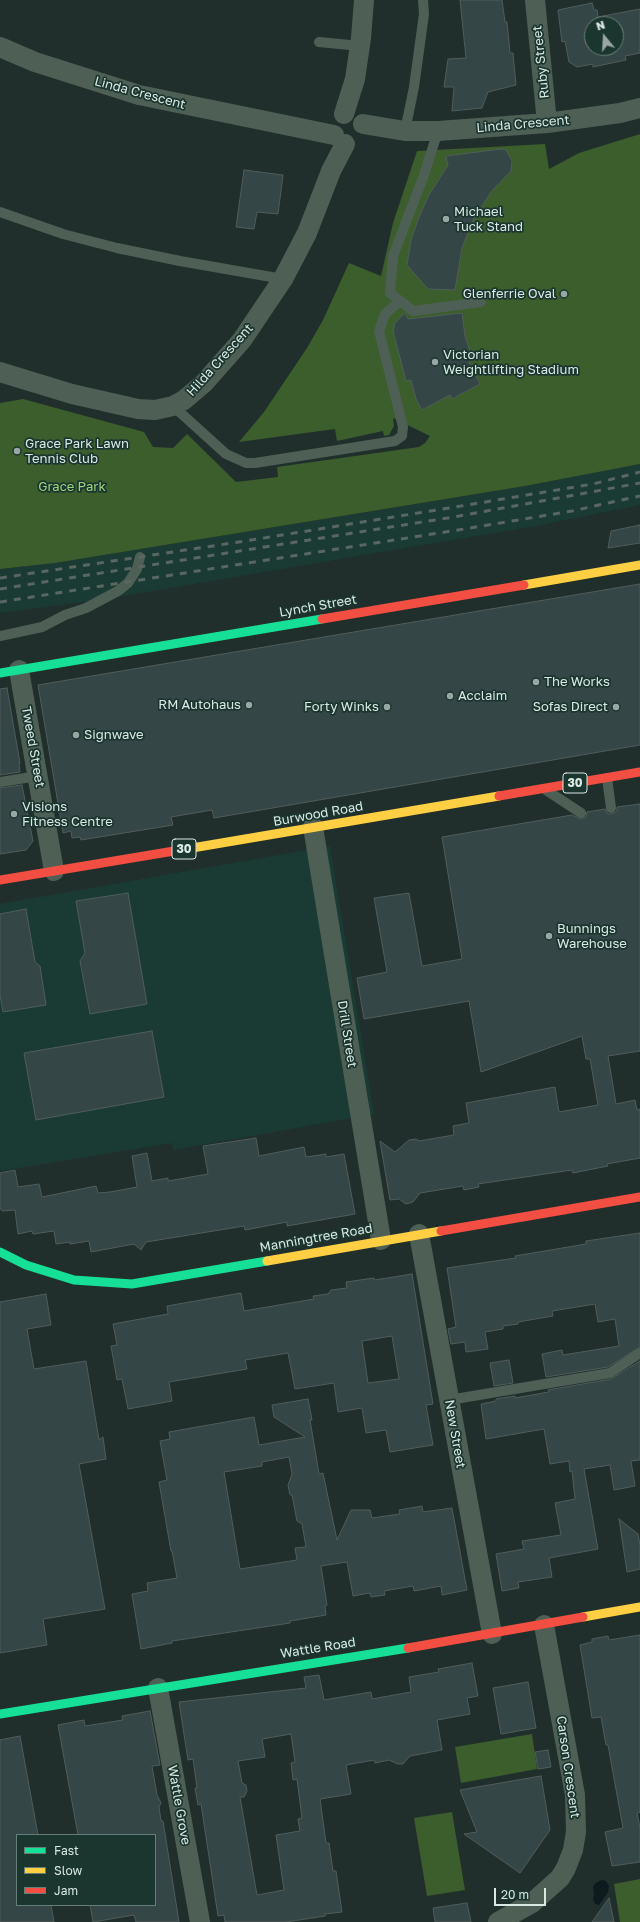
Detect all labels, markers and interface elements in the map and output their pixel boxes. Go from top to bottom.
north arrow [584,16,624,56]
text: N [594,18,606,33]
street label: Ruby Street [529,25,553,99]
street label: Linda Crescent [93,73,187,113]
street label: Linda Crescent [476,112,570,136]
place label: Michael Tuck Stand [454,204,523,235]
marker: Michael Tuck Stand [441,214,451,224]
place label: Glenferrie Oval [463,286,556,302]
marker: Glenferrie Oval [559,289,569,299]
street label: Hilda Crescent [183,321,257,399]
place label: Victorian Weightlifting Stadium [443,347,579,378]
marker: Victorian Weightlifting Stadium [430,357,440,367]
place label: Grace Park Lawn Tennis Club [25,436,129,467]
marker: Grace Park Lawn Tennis Club [12,446,22,456]
park label: Grace Park [38,479,106,495]
street label: Lynch Street [278,592,358,620]
place label: The Works [544,674,610,690]
marker: The Works [531,677,541,687]
place label: Acclaim [458,688,507,704]
marker: Acclaim [445,691,455,701]
place label: RM Autohaus [158,697,241,713]
place label: Forty Winks [304,699,379,715]
place label: Sofas Direct [533,699,608,715]
marker: RM Autohaus [244,700,254,710]
marker: Forty Winks [382,702,392,712]
marker: Sofas Direct [611,702,621,712]
street label: Tweed Street [18,705,48,789]
place label: Signwave [84,727,144,743]
marker: Signwave [71,730,81,740]
road number: 30 [563,773,587,793]
street label: Burwood Road [272,798,364,830]
place label: Visions Fitness Centre [22,799,113,830]
marker: Visions Fitness Centre [9,809,19,819]
road number: 30 [172,839,196,859]
place label: Bunnings Warehouse [557,921,627,952]
marker: Bunnings Warehouse [544,931,554,941]
street label: Drill Street [334,999,360,1069]
street label: Manningtree Road [258,1220,374,1256]
street label: New Street [441,1398,469,1470]
street label: Wattle Road [279,1634,357,1662]
street label: Carson Crescent [553,1715,583,1819]
street label: Wattle Grove [164,1764,194,1846]
legend [16,1834,156,1906]
text: Fast [54,1843,79,1858]
text: Slow [54,1863,82,1878]
scale bar [496,1880,548,1906]
text: Jam [54,1883,78,1898]
text: 20 m [501,1887,529,1902]

